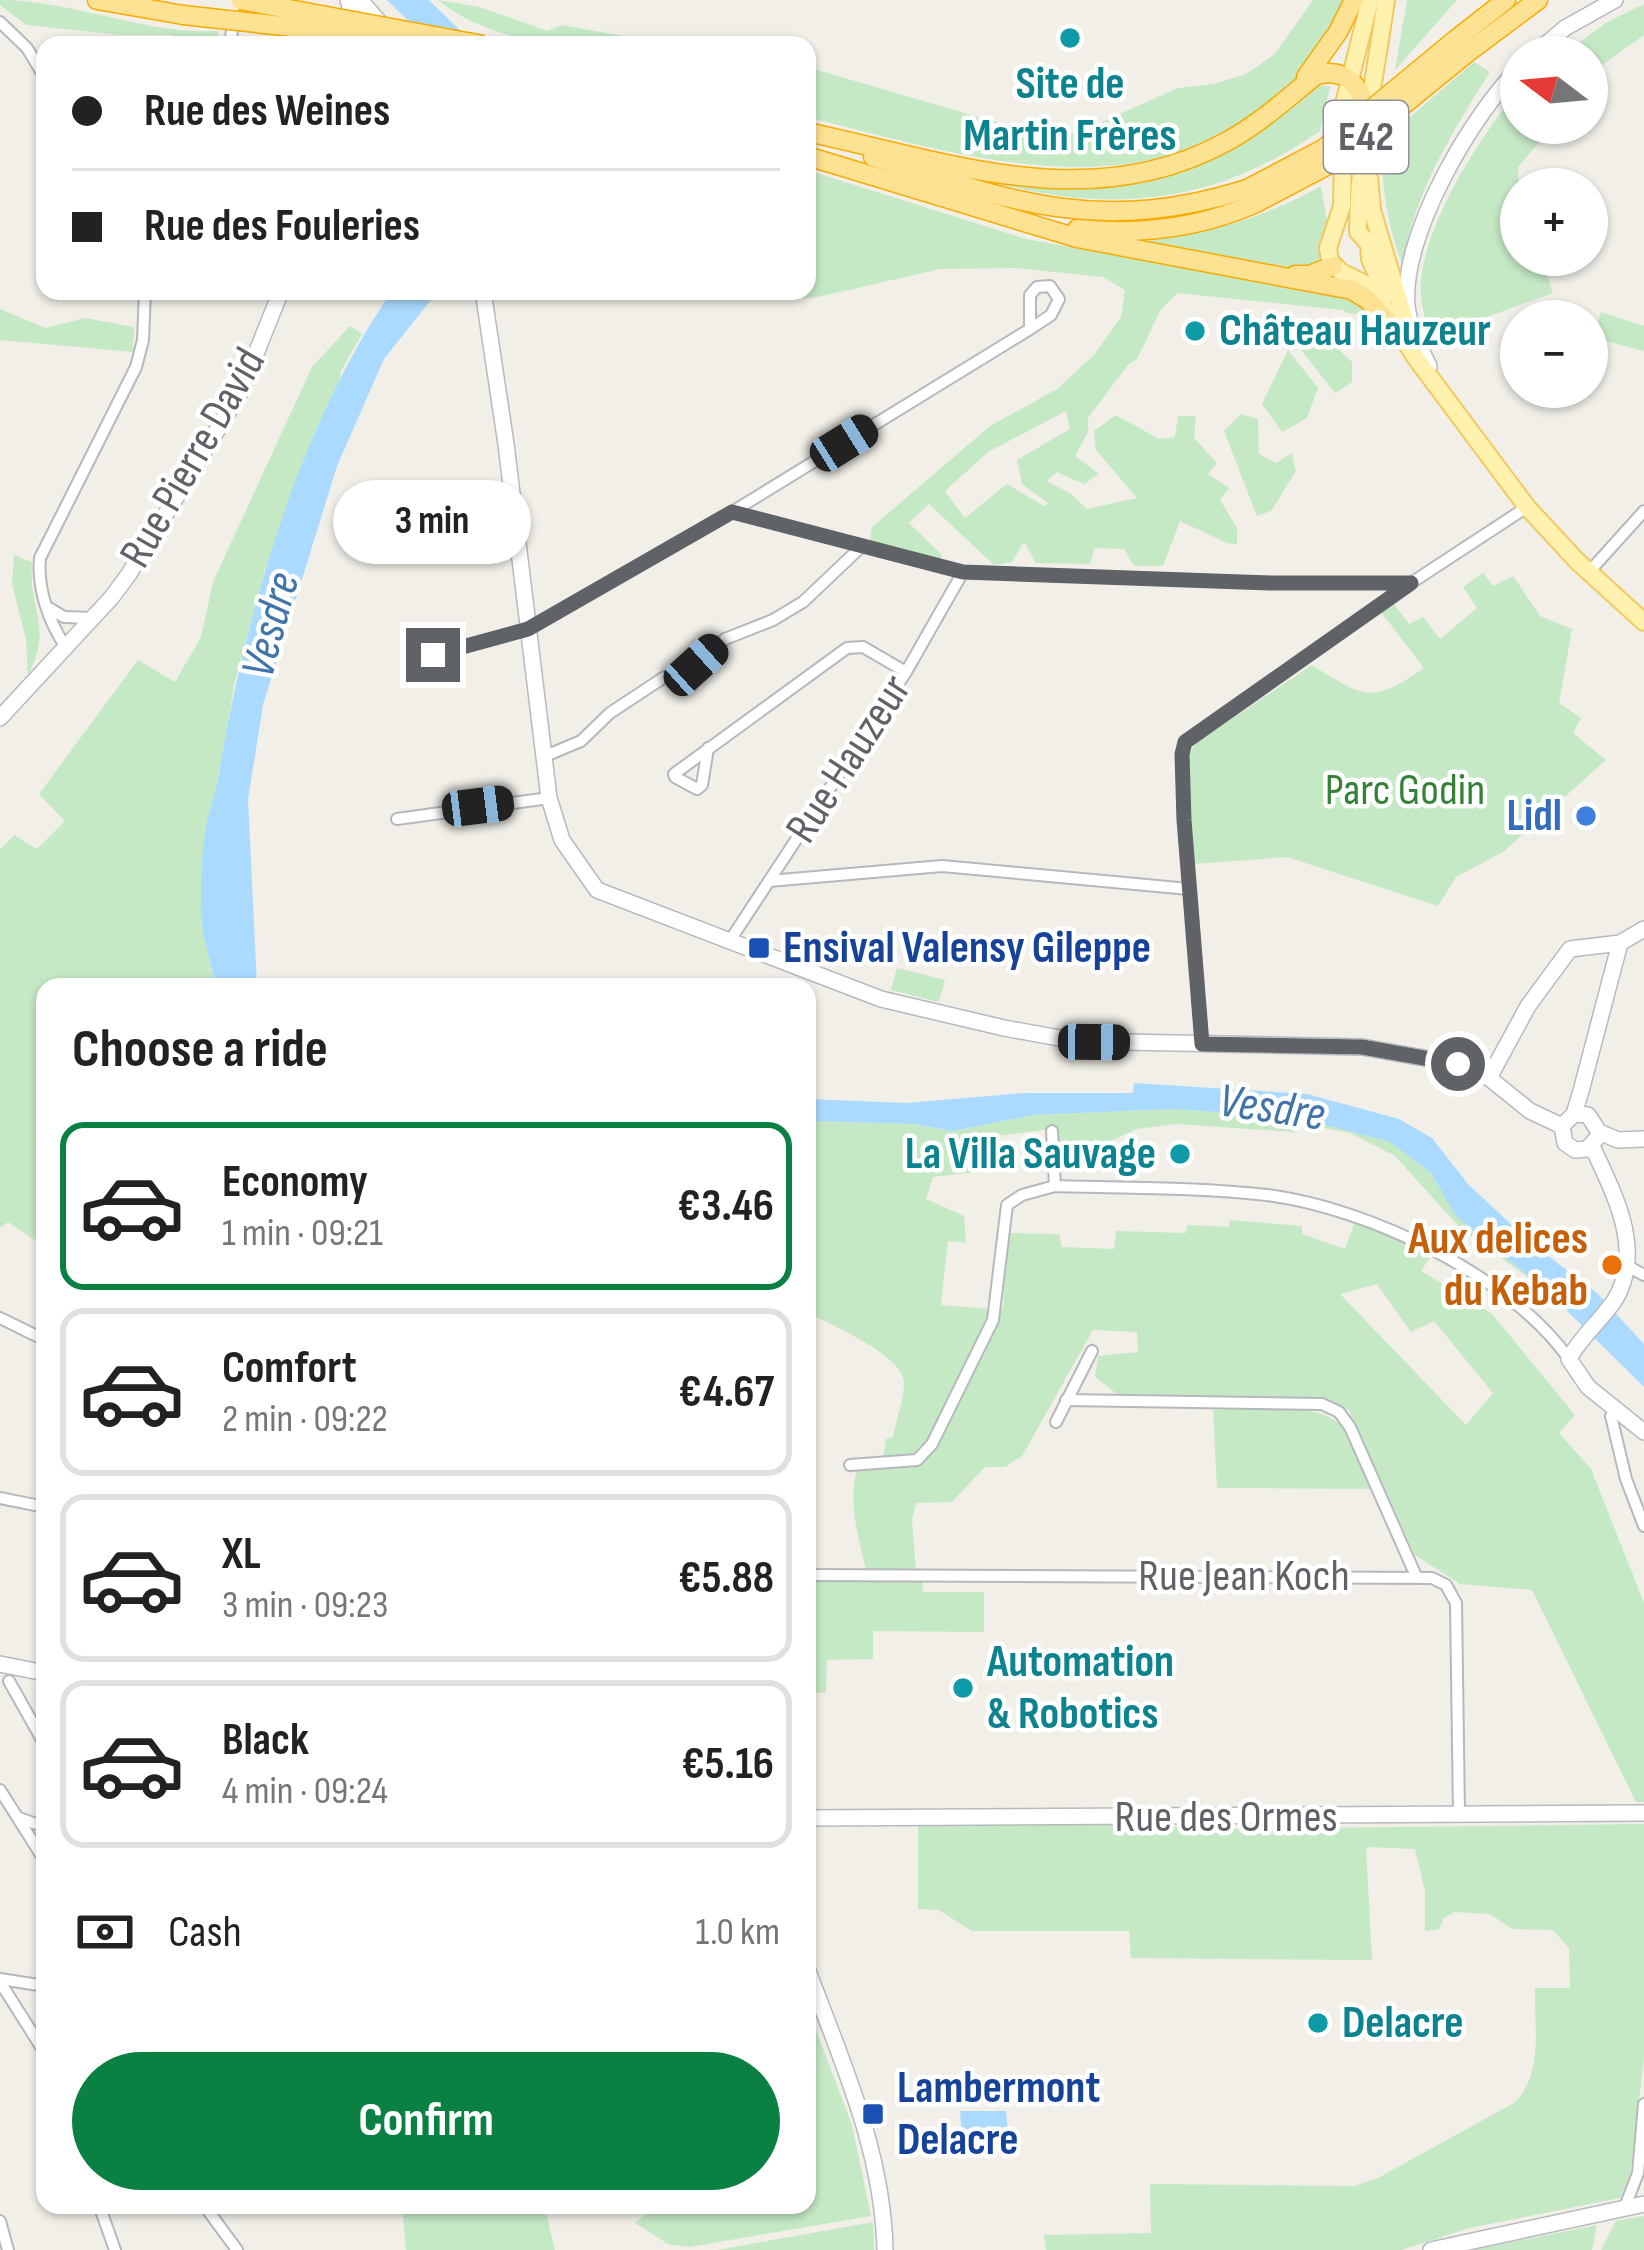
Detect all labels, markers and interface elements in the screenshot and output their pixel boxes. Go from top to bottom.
marker: Site de Martin Frères [1057,25,1083,51]
north arrow [1500,36,1608,144]
map controls [1500,36,1608,408]
place label: Site de Martin Frères [963,57,1177,164]
text: Rue des Weines [144,84,390,139]
road number: E42 [1324,101,1408,173]
button: + [1500,168,1608,276]
text: Rue des Fouleries [144,199,420,254]
button: − [1500,300,1608,408]
place label: Château Hauzeur [1219,304,1491,359]
marker: Château Hauzeur [1182,318,1208,344]
street label: Rue Pierre David [108,339,278,577]
car [804,409,884,477]
callout: 3 min [334,481,532,565]
text: 3 min [395,498,469,545]
water label: Vesdre [230,566,312,684]
route end [406,628,460,682]
car [657,628,735,702]
street label: Rue Hauzeur [774,665,924,853]
park label: Parc Godin [1325,763,1485,818]
car [440,784,516,828]
place label: Lidl [1506,789,1562,844]
marker: Lidl [1573,803,1599,829]
place label: Ensival Valensy Gileppe [783,921,1151,976]
marker: Ensival Valensy Gileppe [746,935,772,961]
text: Choose a ride [72,1017,328,1082]
car [1058,1023,1130,1061]
route start [1431,1037,1485,1091]
water label: Vesdre [1215,1072,1329,1144]
place label: La Villa Sauvage [905,1127,1156,1182]
marker: La Villa Sauvage [1167,1141,1193,1167]
icon: car [78,1152,186,1260]
text: Economy [222,1155,368,1210]
text: €3.46 [677,1179,774,1234]
text: 1 min · 09:21 [222,1210,383,1257]
place label: Aux delices du Kebab [1407,1212,1588,1319]
marker: Aux delices du Kebab [1599,1252,1625,1278]
icon: car [78,1338,186,1446]
text: Comfort [222,1341,357,1396]
text: €4.67 [679,1365,774,1420]
text: 2 min · 09:22 [222,1396,388,1443]
icon: car [78,1524,186,1632]
text: XL [222,1527,261,1582]
street label: Rue Jean Koch [1138,1549,1350,1604]
text: €5.88 [678,1551,774,1606]
text: 3 min · 09:23 [222,1582,388,1629]
place label: Automation & Robotics [986,1635,1174,1742]
marker: Automation & Robotics [950,1675,976,1701]
icon: car [78,1710,186,1818]
text: Black [222,1713,309,1768]
text: €5.16 [681,1737,774,1792]
text: 4 min · 09:24 [222,1768,388,1815]
street label: Rue des Ormes [1114,1790,1338,1845]
icon: cash [72,1899,138,1965]
text: Cash [168,1905,242,1960]
text: 1.0 km [696,1909,780,1956]
place label: Delacre [1342,1996,1464,2051]
marker: Delacre [1305,2010,1331,2036]
button: Confirm [72,2052,780,2190]
place label: Lambermont Delacre [897,2061,1100,2168]
marker: Lambermont Delacre [860,2101,886,2127]

